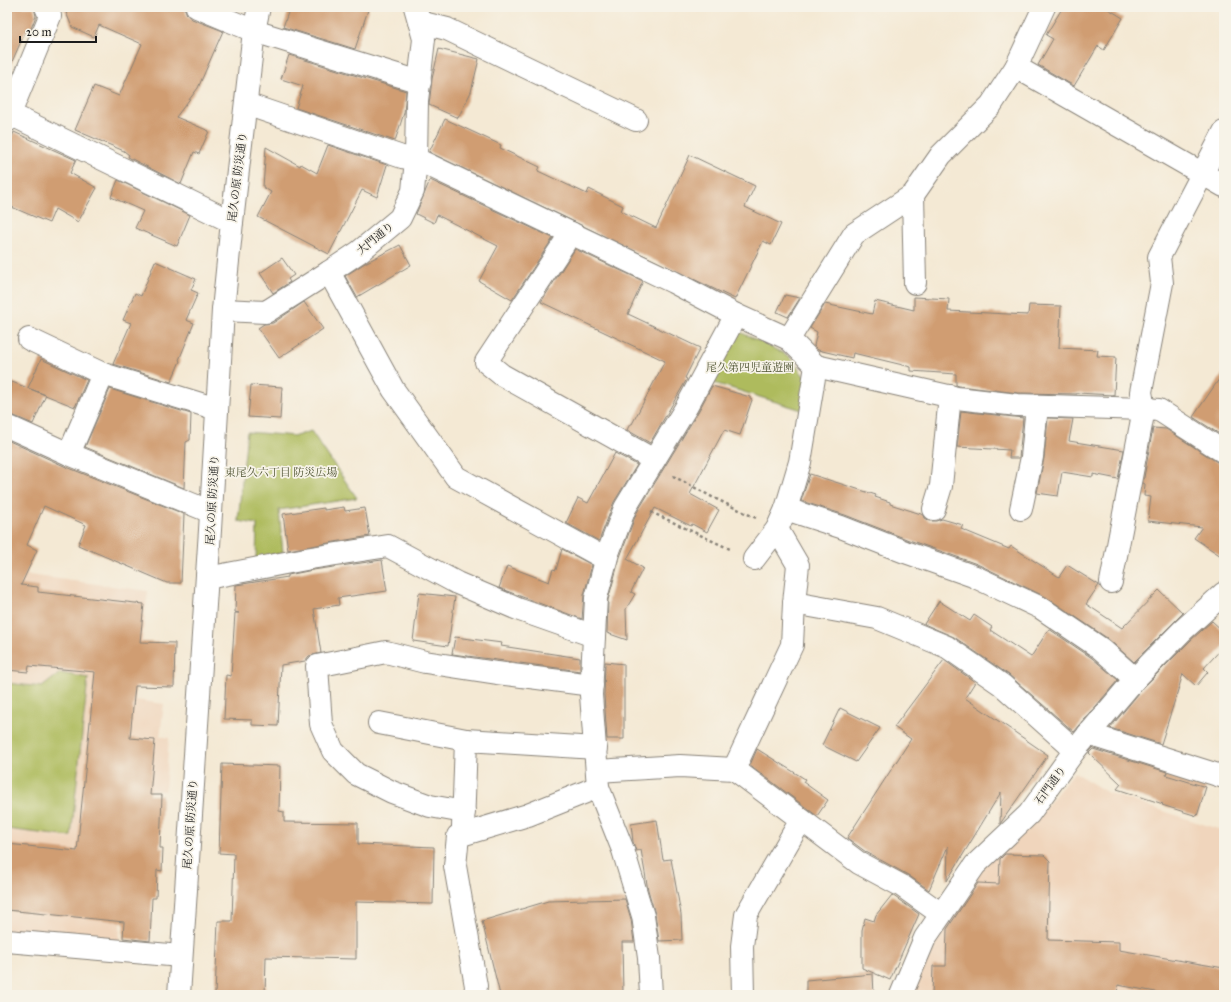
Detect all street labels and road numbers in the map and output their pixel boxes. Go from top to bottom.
street label: 尾久の原 防災通り [226,131,249,223]
street label: 大門通り [354,219,397,257]
street label: 尾久の原 防災通り [204,455,221,545]
street label: 石門通り [1032,764,1069,807]
street label: 尾久の原 防災通り [181,779,200,870]

